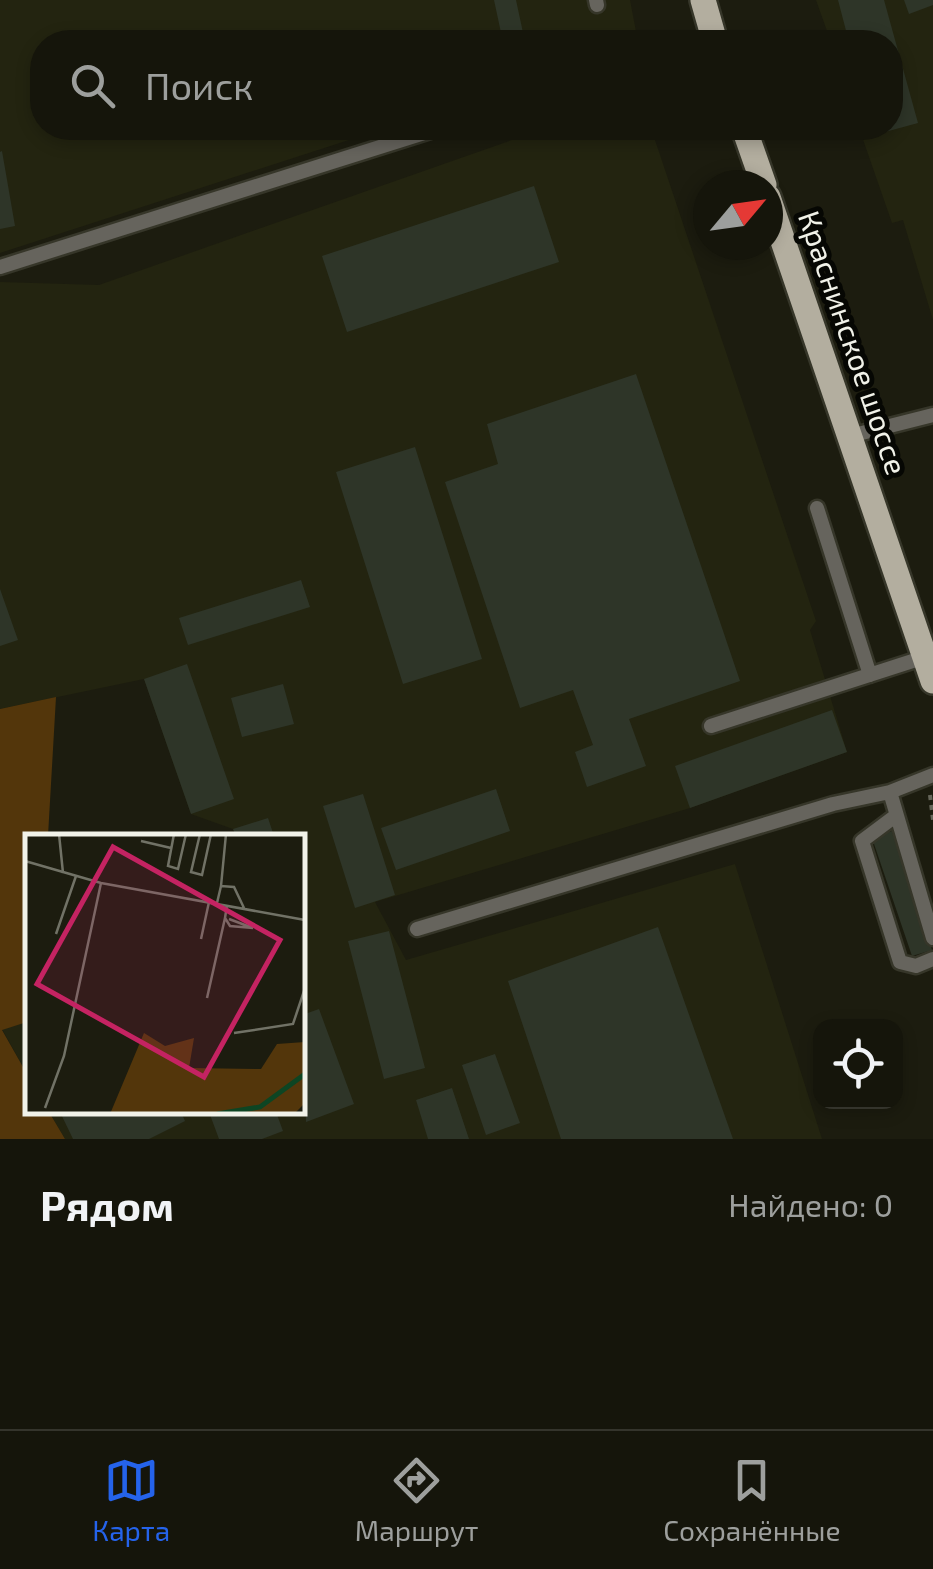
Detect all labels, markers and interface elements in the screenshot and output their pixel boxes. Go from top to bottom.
search box [30,30,903,140]
icon: search [65,58,120,113]
text: Поиск [145,62,254,108]
north arrow [693,170,783,260]
street label: Краснинское шоссе [792,206,916,479]
inset map [25,834,305,1114]
map controls [813,1019,903,1109]
button: locate [813,1019,903,1109]
text: Рядом [40,1179,174,1229]
text: Найдено: 0 [728,1185,893,1223]
tab: Карта [92,1453,170,1547]
tab: Маршрут [355,1453,479,1547]
tab: Сохранённые [663,1453,841,1547]

